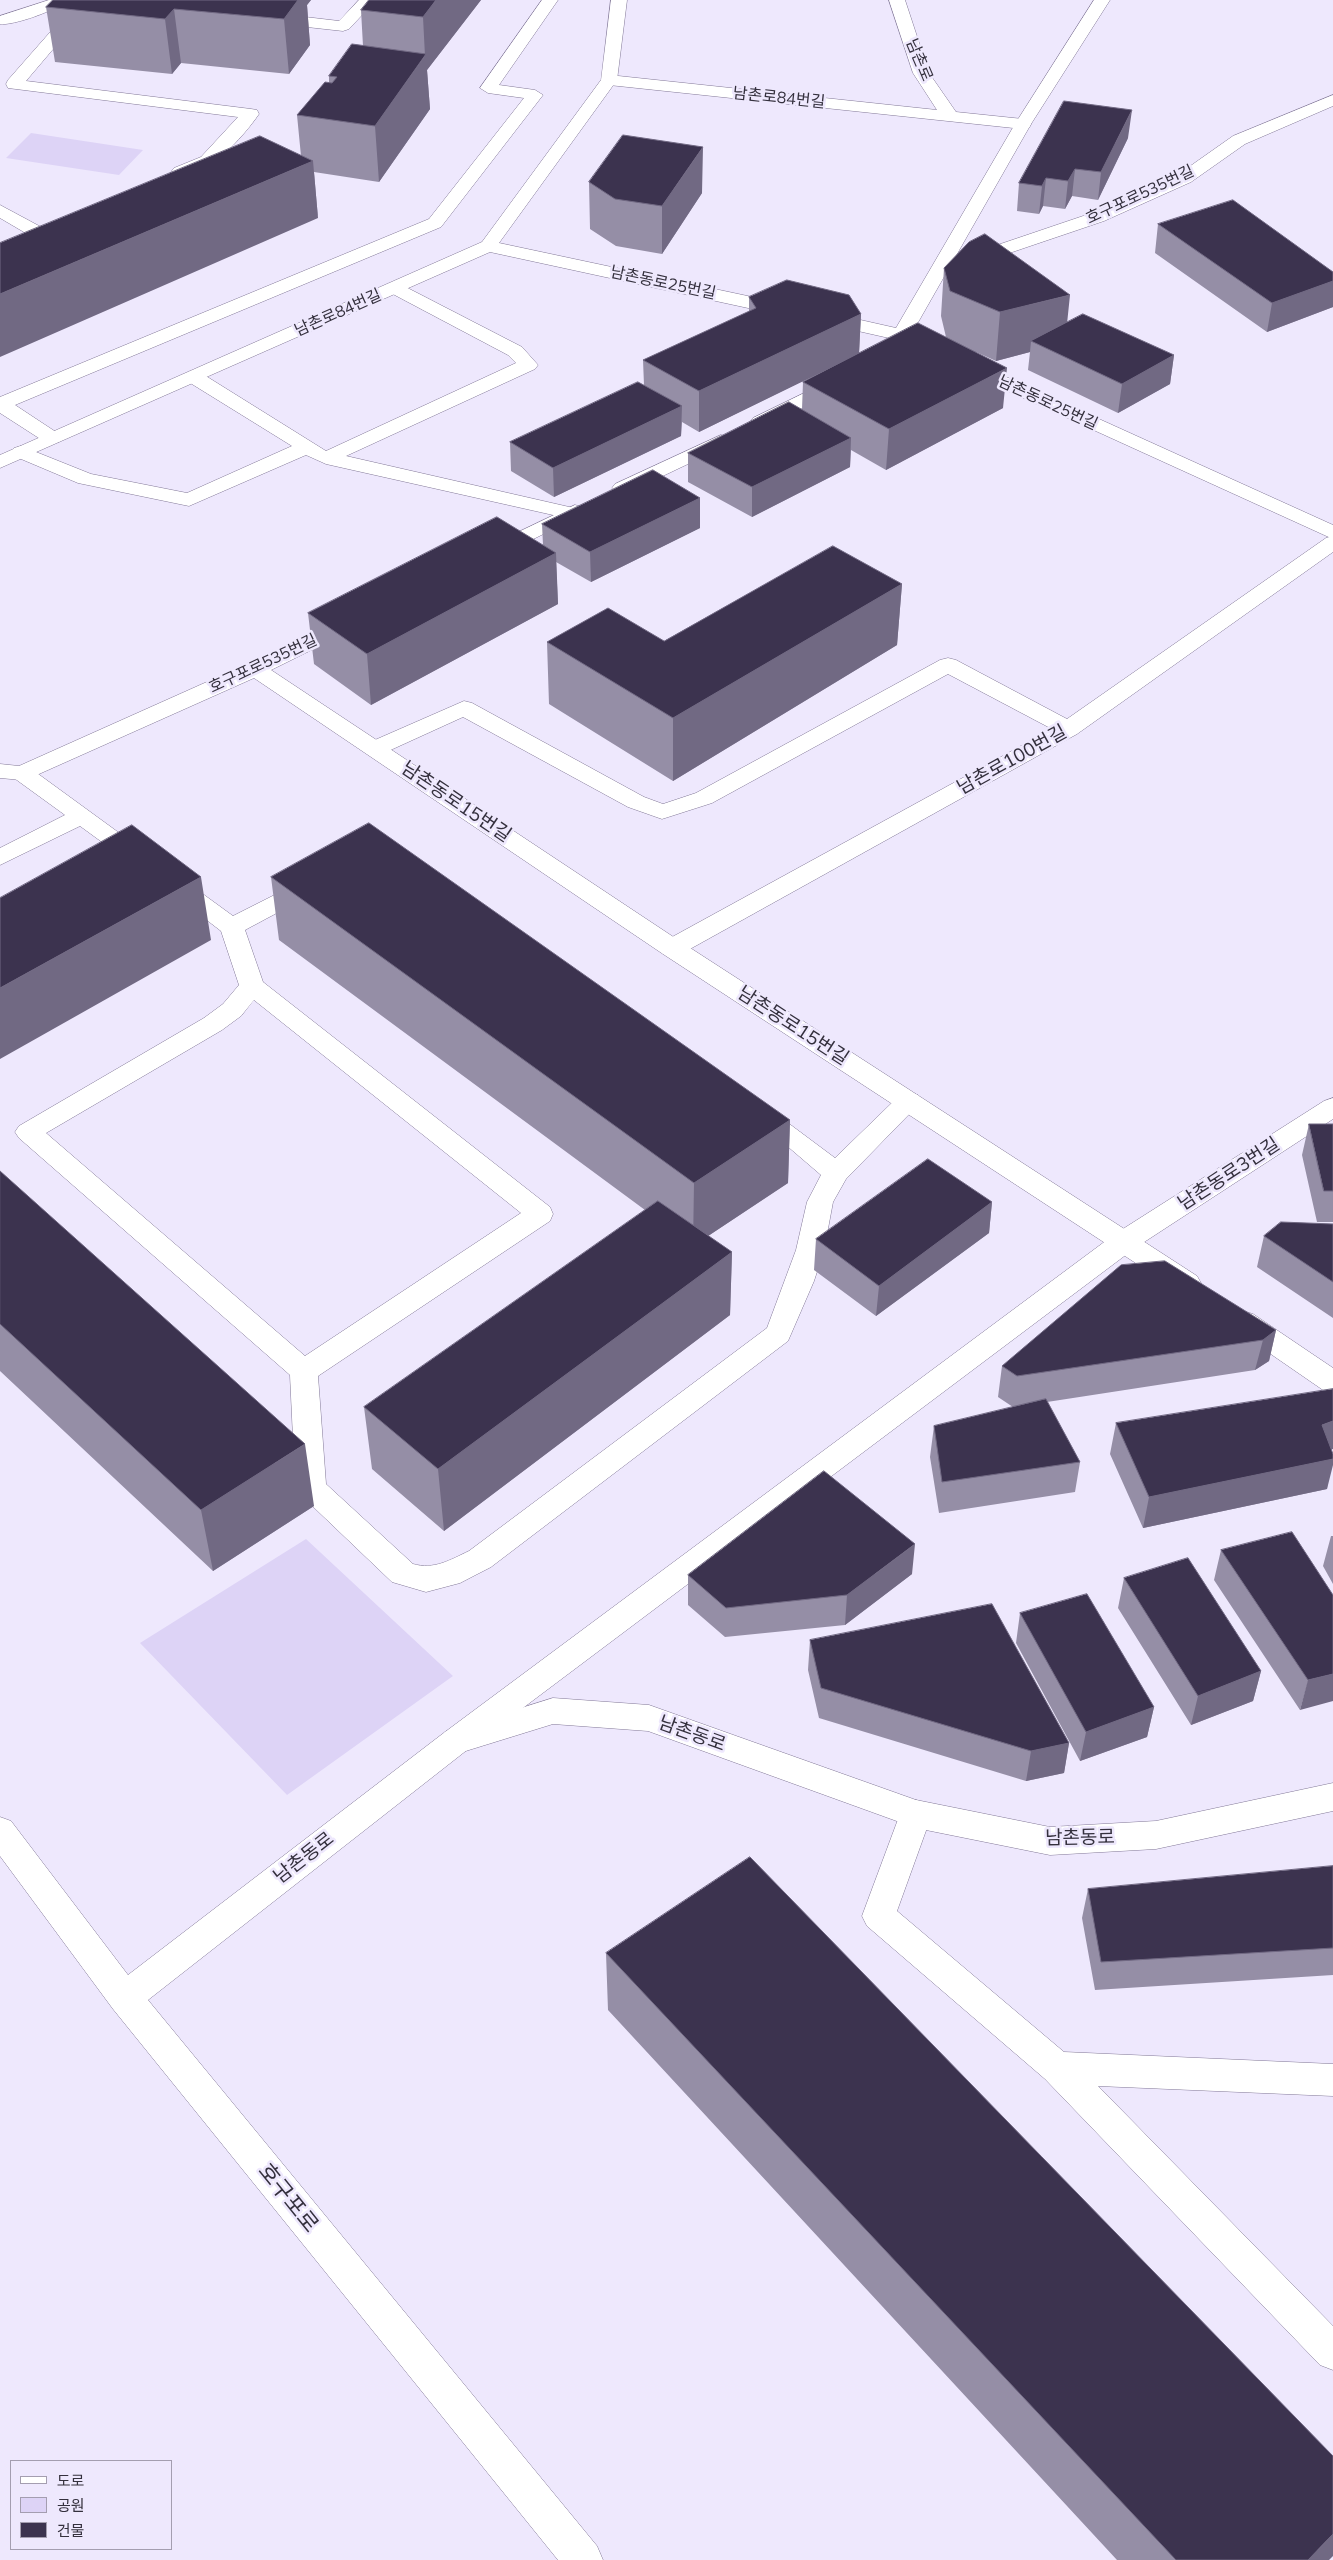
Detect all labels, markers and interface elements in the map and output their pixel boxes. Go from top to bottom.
street label: 남촌로 [902,36,936,84]
street label: 남촌로84번길 [732,84,826,112]
street label: 호구포로535번길 [1083,162,1197,228]
street label: 남촌동로25번길 [608,262,718,304]
street label: 남촌로84번길 [292,285,384,341]
street label: 남촌동로25번길 [995,372,1101,434]
street label: 호구포로535번길 [206,631,320,697]
street label: 남촌로100번길 [953,721,1071,799]
street label: 남촌동로15번길 [397,757,515,847]
street label: 남촌동로15번길 [733,982,853,1070]
street label: 남촌동로3번길 [1174,1133,1284,1215]
street label: 남촌동로 [655,1711,729,1757]
street label: 남촌동로 [1045,1826,1115,1850]
street label: 남촌동로 [269,1827,339,1889]
street label: 호구포로 [252,2158,324,2238]
legend [10,2460,172,2550]
text: 도로 [57,2471,85,2490]
text: 공원 [57,2496,85,2515]
text: 건물 [57,2521,85,2540]

